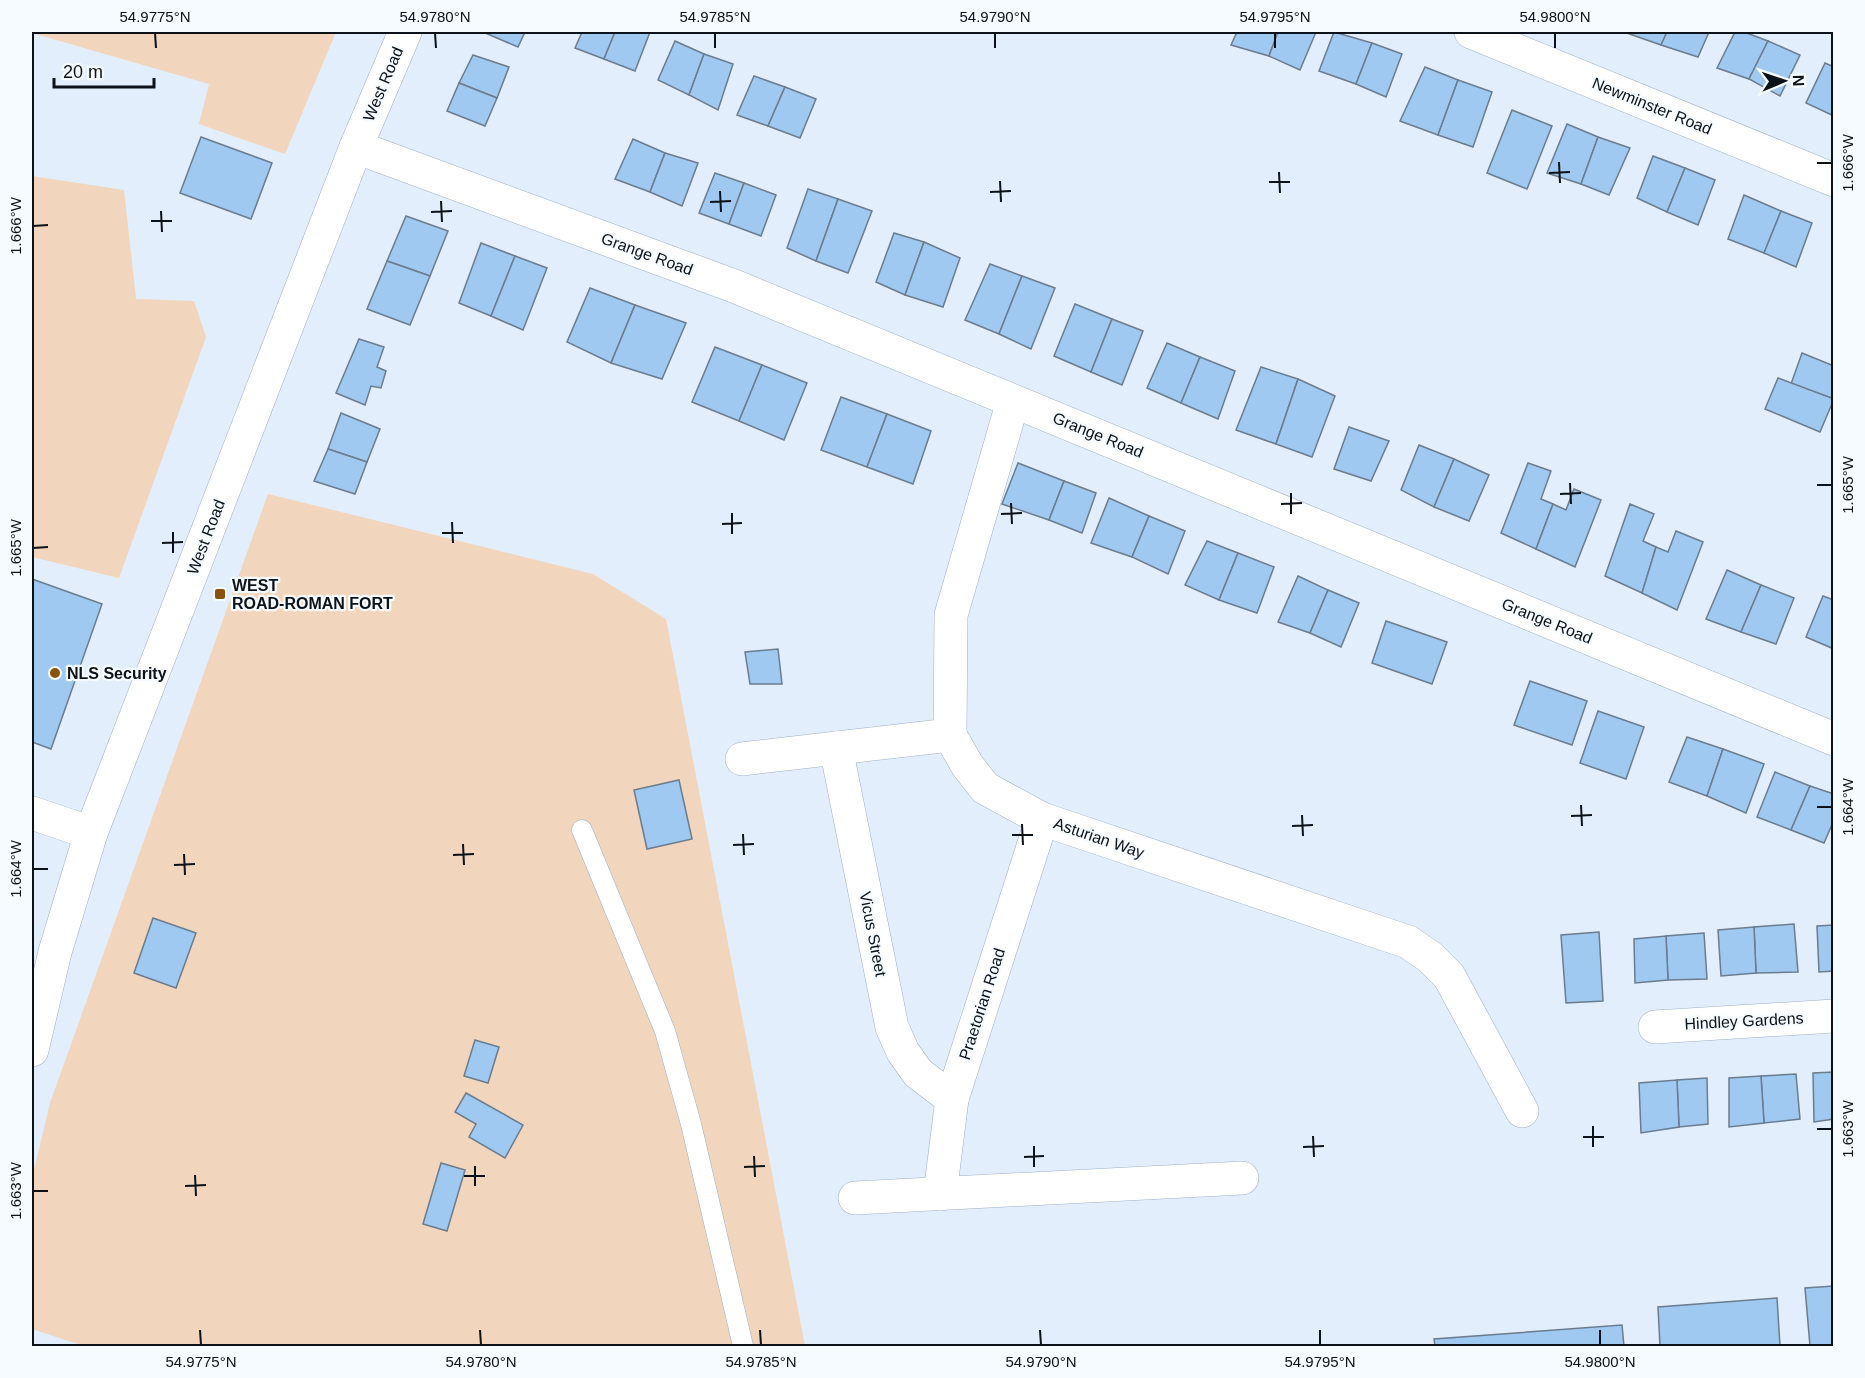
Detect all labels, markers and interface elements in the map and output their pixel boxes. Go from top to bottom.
text: 54.9775°N [119,8,191,25]
text: 54.9780°N [399,8,471,25]
text: 54.9785°N [679,8,751,25]
text: 54.9790°N [959,8,1031,25]
text: 54.9795°N [1239,8,1311,25]
text: 54.9800°N [1519,8,1591,25]
street label: West Road [360,44,406,124]
scale bar [54,51,154,89]
north arrow [1754,51,1814,111]
text: 20 m [63,62,103,82]
street label: Newminster Road [1590,74,1714,138]
text: N [1790,74,1807,87]
text: 1.666°W [1839,133,1856,192]
text: 1.666°W [7,196,24,255]
street label: Grange Road [599,230,695,278]
street label: Grange Road [1050,409,1146,461]
text: 1.665°W [1839,455,1856,514]
street label: West Road [184,497,228,577]
text: 1.665°W [7,518,24,577]
place label: WEST ROAD-ROMAN FORT [232,577,393,612]
marker: WEST ROAD-ROMAN FORT [213,587,227,601]
street label: Grange Road [1499,595,1595,647]
place label: NLS Security [67,665,167,682]
marker: NLS Security [48,666,62,680]
text: 1.664°W [1839,777,1856,836]
street label: Asturian Way [1052,815,1146,861]
text: 1.664°W [7,839,24,898]
street label: Vicus Street [856,890,890,978]
street label: Praetorian Road [956,946,1008,1062]
street label: Hindley Gardens [1684,1009,1804,1033]
text: 1.663°W [1839,1099,1856,1158]
text: 1.663°W [7,1161,24,1220]
text: 54.9775°N [165,1353,237,1370]
text: 54.9780°N [445,1353,517,1370]
text: 54.9785°N [725,1353,797,1370]
text: 54.9790°N [1005,1353,1077,1370]
text: 54.9795°N [1284,1353,1356,1370]
text: 54.9800°N [1564,1353,1636,1370]

